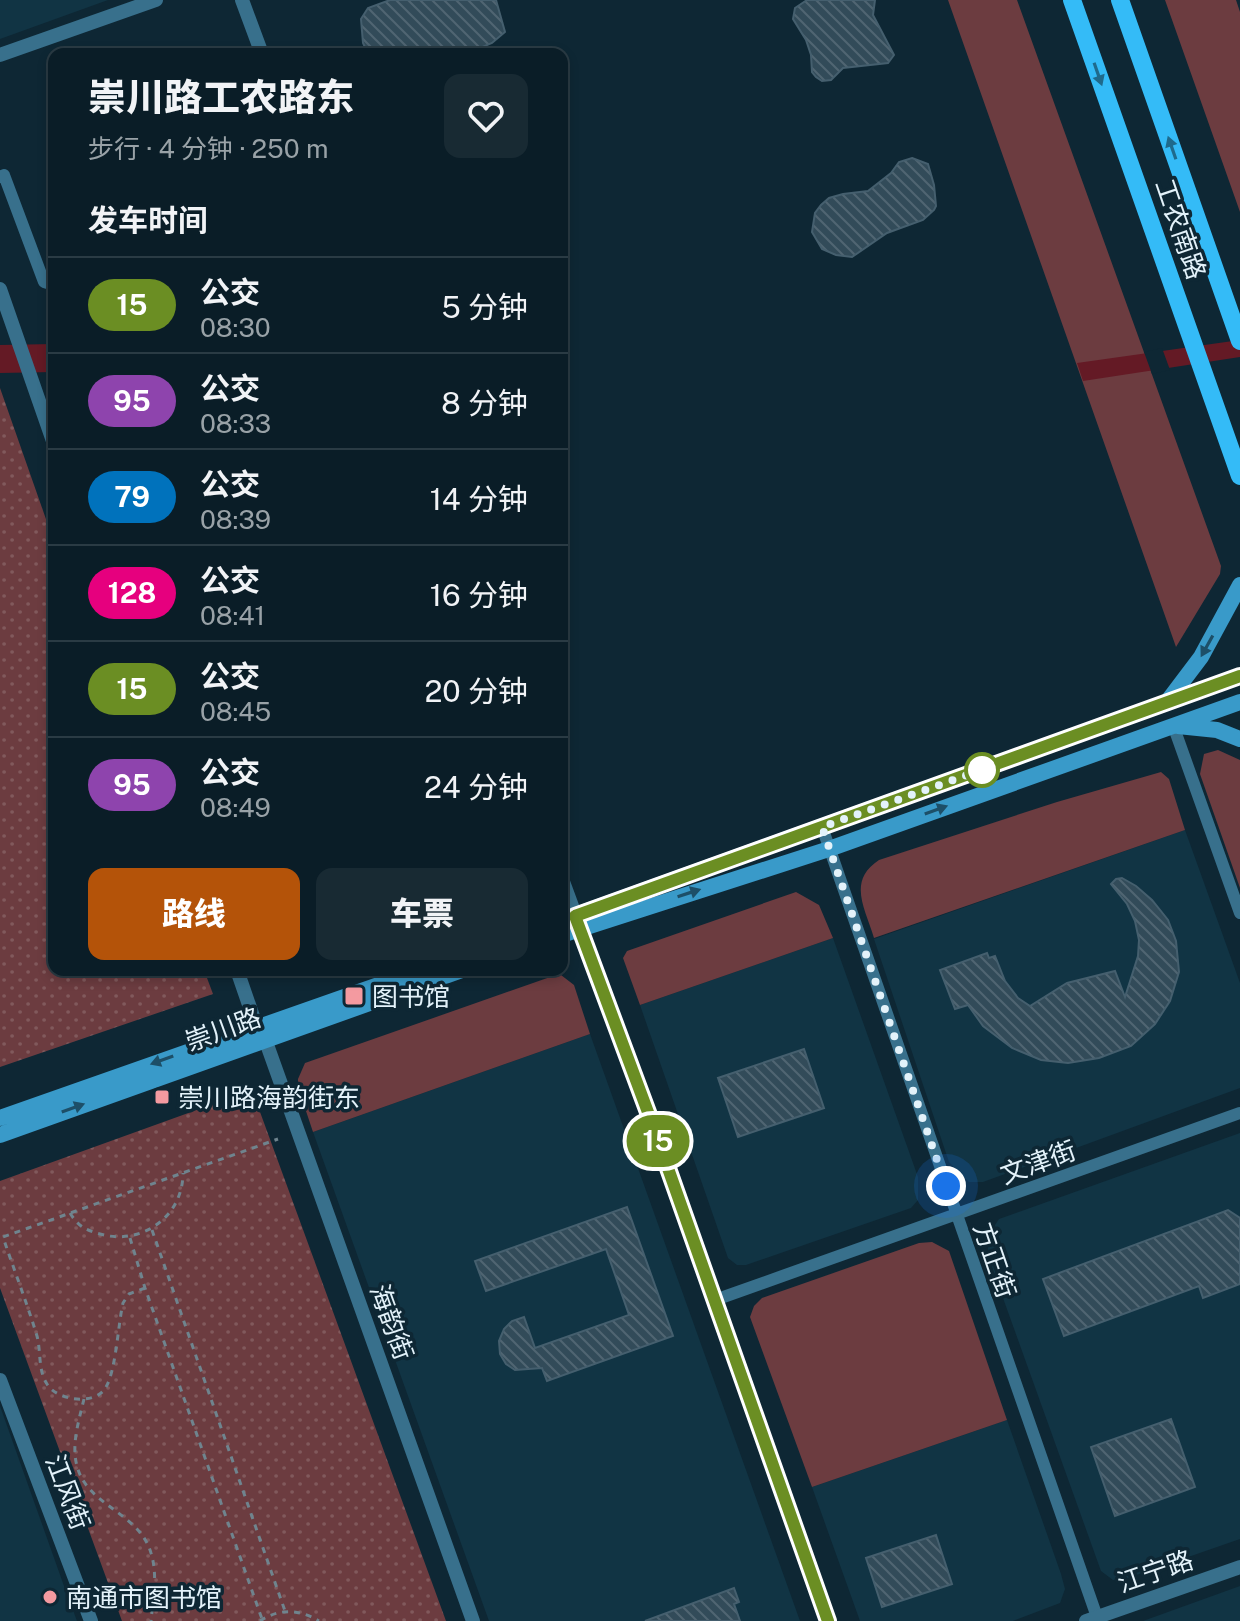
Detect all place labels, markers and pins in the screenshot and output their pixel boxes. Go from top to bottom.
unlabelled marker [965,753,999,787]
place label: 图书馆 [372,981,450,1012]
marker: 图书馆 [343,985,365,1007]
place label: 崇川路海韵街东 [178,1082,360,1113]
marker: 崇川路海韵街东 [153,1088,171,1106]
place label: 南通市图书馆 [66,1582,222,1613]
marker: 南通市图书馆 [41,1588,59,1606]

